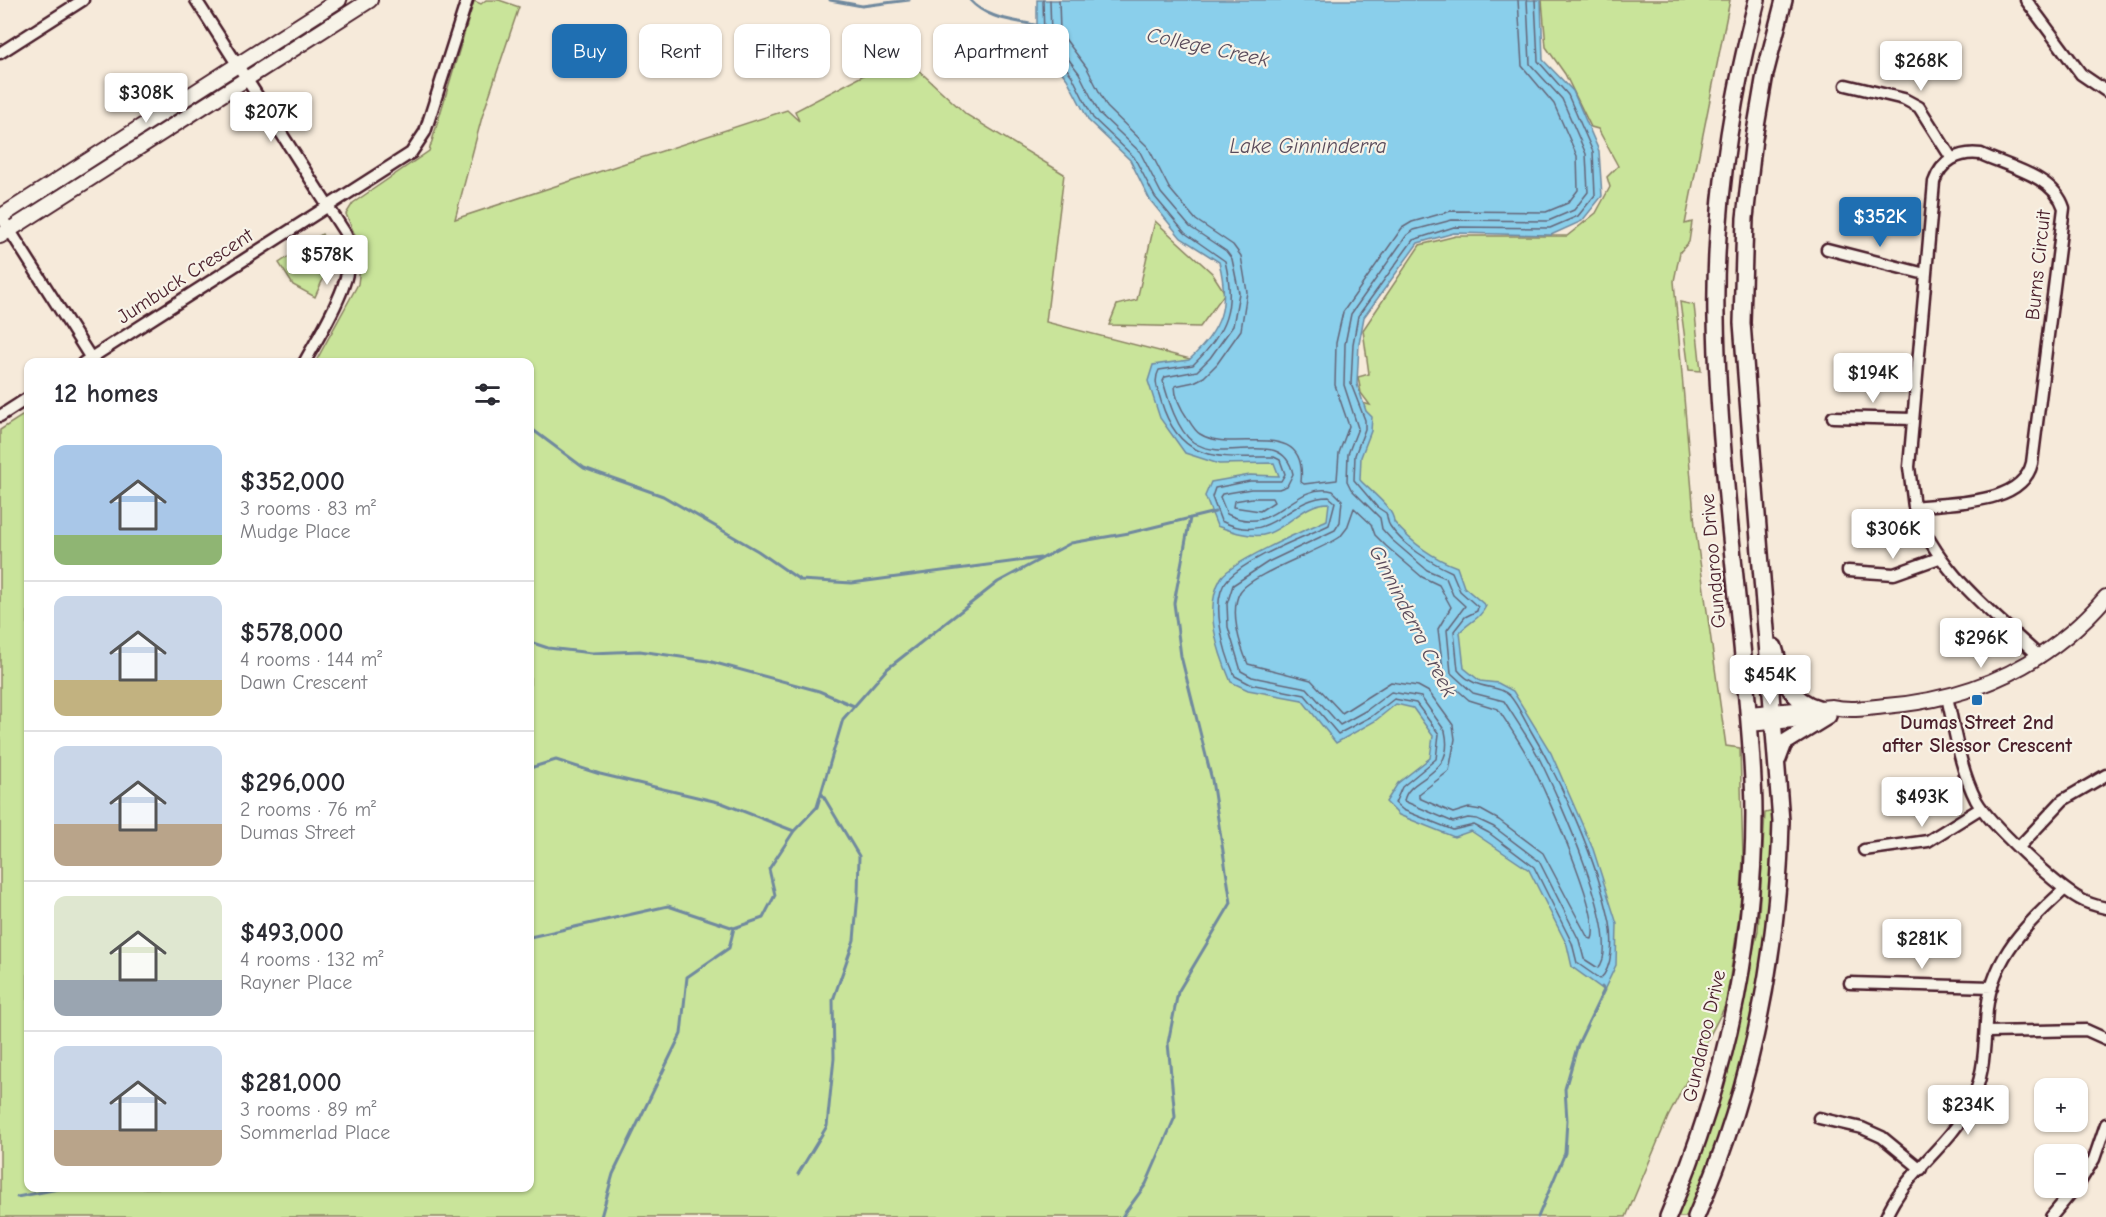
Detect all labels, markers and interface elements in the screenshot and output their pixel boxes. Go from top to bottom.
water label: College Creek [1145,22,1272,72]
chip: Buy [552,24,627,78]
chip: Rent [639,24,722,78]
chip: Filters [734,24,830,78]
chip: New [842,24,921,78]
chip: Apartment [933,24,1069,78]
pin: $268K [1879,41,1963,92]
text: $268K [1894,49,1948,72]
pin: $308K [104,73,188,124]
text: $308K [119,81,173,104]
pin: $207K [229,92,313,143]
text: $207K [244,100,298,123]
water label: Lake Ginninderra [1230,134,1387,158]
pin: $352K [1838,197,1922,248]
text: $352K [1853,205,1907,228]
street label: Burns Circuit [2021,207,2055,321]
street label: Jumbuck Crescent [113,223,258,329]
pin: $578K [285,235,369,286]
text: $578K [301,243,353,266]
pin: $194K [1831,353,1915,404]
text: $194K [1848,361,1899,384]
icon: filters [471,378,504,411]
text: 12 homes [54,379,158,409]
text: $352,000 [240,467,345,497]
icon: home [102,469,174,541]
street label: Gundaroo Drive [1696,493,1730,629]
text: 3 rooms · 83 m² [240,497,376,520]
pin: $306K [1851,509,1935,560]
text: $306K [1865,517,1921,540]
text: Mudge Place [240,520,350,543]
water label: Ginninderra Creek [1364,541,1462,702]
text: $578,000 [240,618,343,648]
pin: $296K [1939,618,2023,669]
icon: home [102,620,174,692]
text: $296K [1954,626,2008,649]
text: 4 rooms · 144 m² [240,648,382,671]
pin: $454K [1728,655,1812,706]
text: $454K [1744,663,1796,686]
text: Dawn Crescent [240,671,367,694]
marker: Dumas Street 2nd after Slessor Crescent [1970,693,1984,707]
place label: Dumas Street 2nd after Slessor Crescent [1882,711,2072,757]
text: $296,000 [240,768,345,798]
icon: home [102,770,174,842]
pin: $493K [1880,777,1964,828]
text: $493K [1896,785,1949,808]
text: 2 rooms · 76 m² [240,798,376,821]
text: Dumas Street [240,821,355,844]
text: $493,000 [240,918,344,948]
pin: $281K [1880,919,1964,970]
icon: home [102,920,174,992]
text: $281K [1896,927,1948,950]
text: 4 rooms · 132 m² [240,948,384,971]
street label: Gundaroo Drive [1678,968,1730,1104]
text: Rayner Place [240,971,352,994]
text: $281,000 [240,1068,342,1098]
icon: home [102,1070,174,1142]
map controls [2034,1078,2088,1198]
button: + [2034,1078,2088,1132]
pin: $234K [1926,1085,2010,1136]
text: $234K [1942,1093,1994,1116]
text: 3 rooms · 89 m² [240,1098,376,1121]
text: Sommerlad Place [240,1121,390,1144]
button: − [2034,1144,2088,1198]

